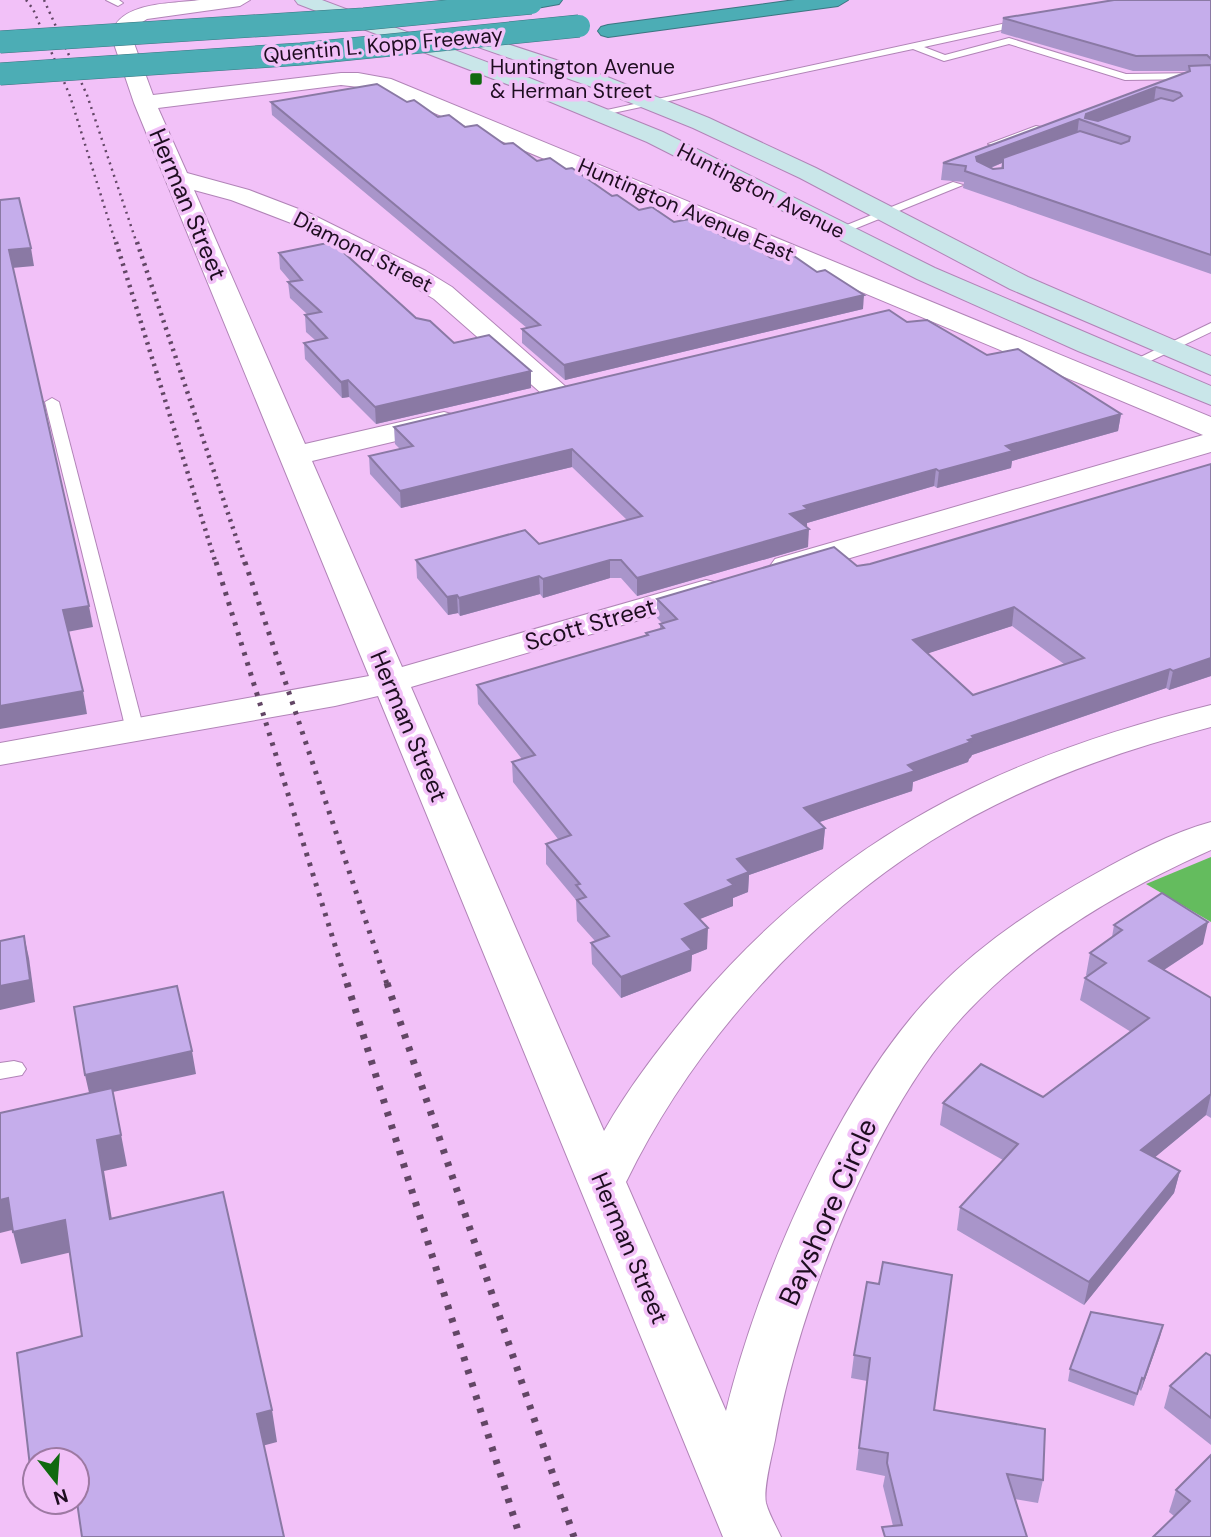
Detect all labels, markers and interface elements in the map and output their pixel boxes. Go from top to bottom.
street label: Quentin L. Kopp Freeway [262,21,504,69]
place label: Huntington Avenue & Herman Street [490,53,675,105]
marker: Huntington Avenue & Herman Street [468,71,484,87]
street label: Herman Street [142,124,234,284]
street label: Huntington Avenue [672,137,850,245]
street label: Huntington Avenue East [574,152,798,268]
street label: Diamond Street [289,205,437,299]
street label: Scott Street [521,591,659,657]
street label: Herman Street [363,646,455,806]
street label: Bayshore Circle [770,1113,886,1311]
street label: Herman Street [584,1168,676,1328]
north arrow [21,1446,91,1516]
text: N [51,1483,71,1511]

